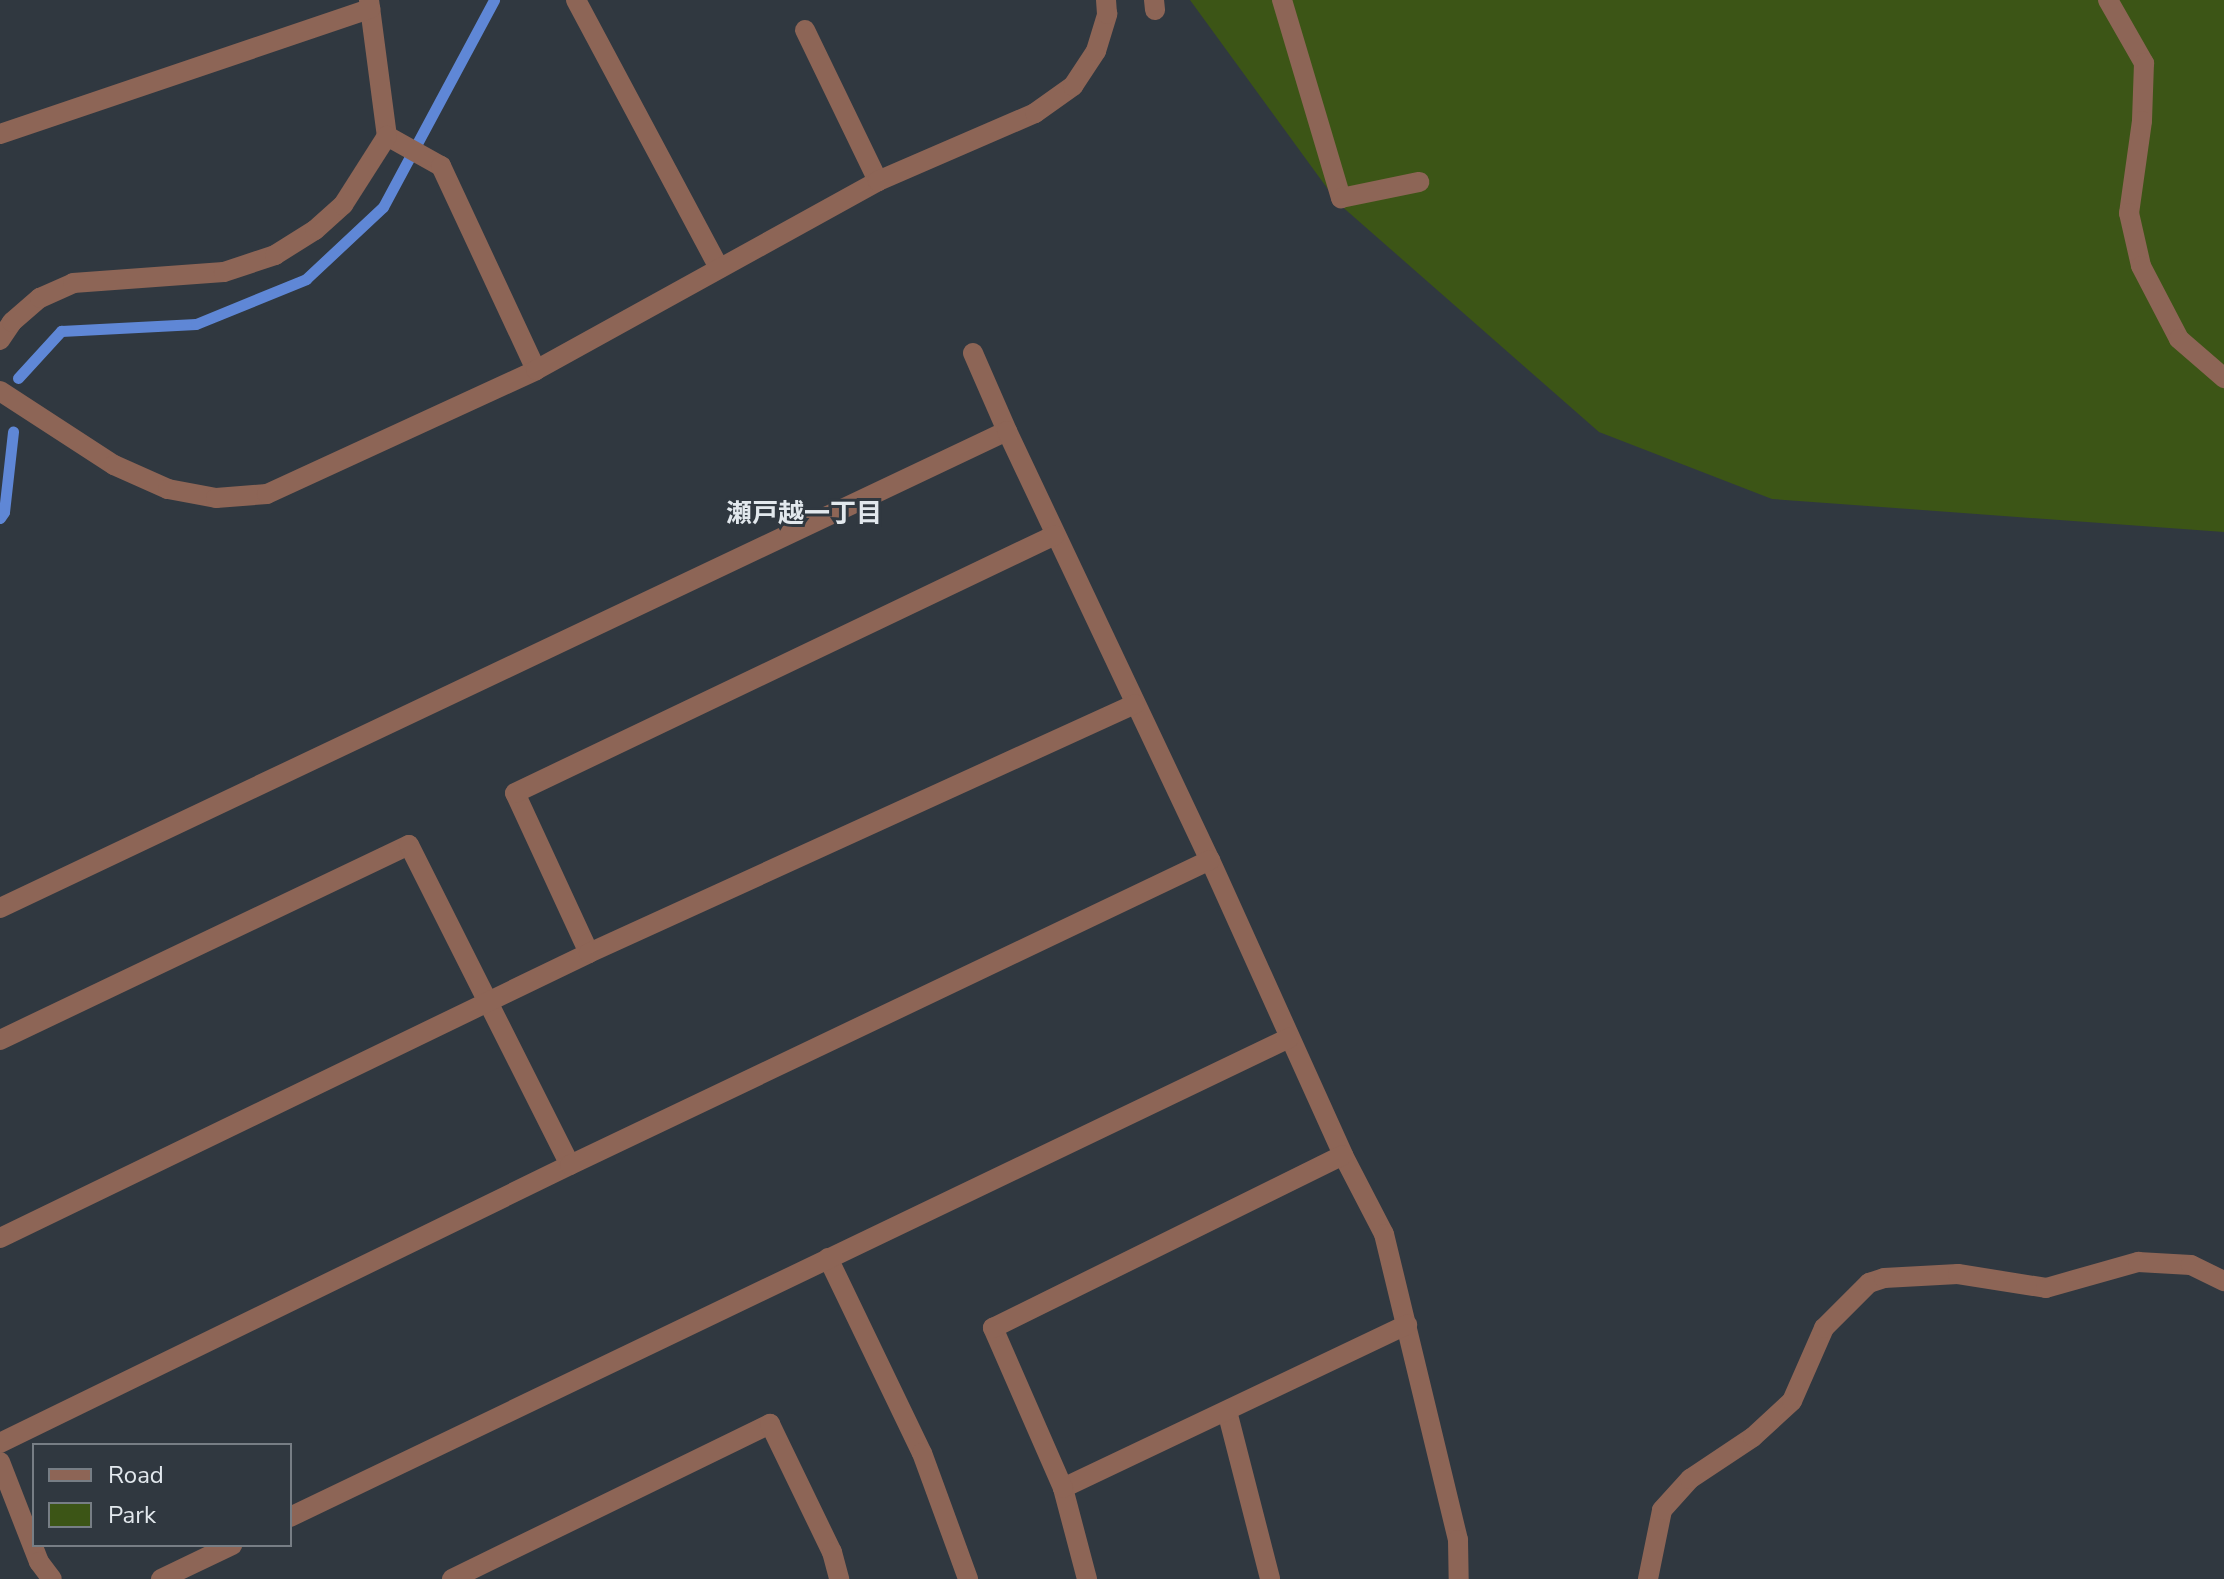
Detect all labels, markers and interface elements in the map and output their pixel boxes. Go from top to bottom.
district label: 瀬戸越一丁目 [726,498,882,530]
legend [32,1443,292,1547]
text: Road [108,1459,164,1491]
text: Park [108,1499,156,1531]

